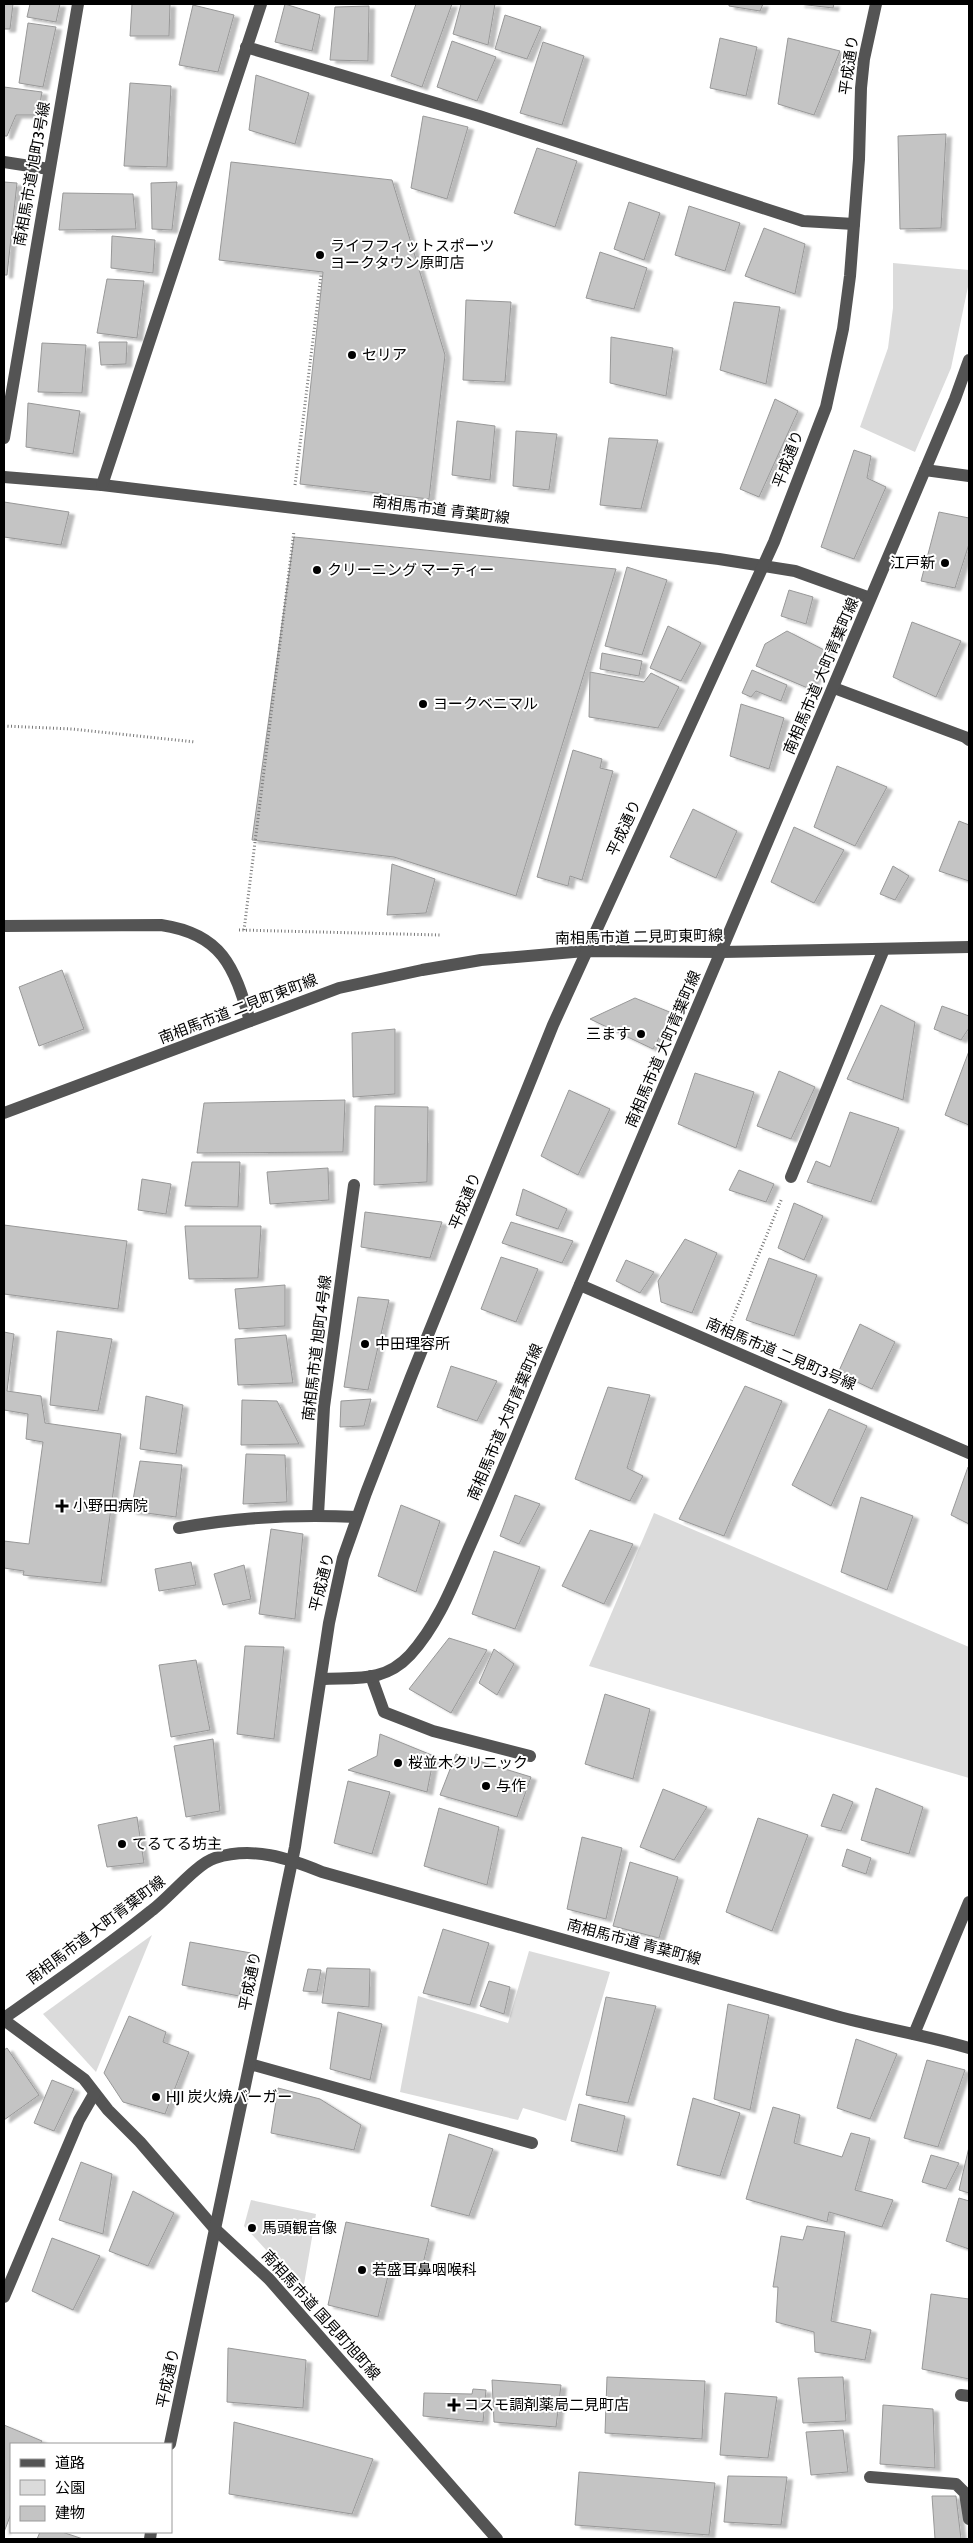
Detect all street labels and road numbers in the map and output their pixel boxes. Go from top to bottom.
street label: 平成通り [836,34,862,96]
street label: 南相馬市道 旭町3号線 [10,100,54,248]
street label: 平成通り [769,428,807,490]
street label: 南相馬市道 青葉町線 [371,493,511,527]
street label: 南相馬市道 大町青葉町線 [780,595,862,757]
street label: 平成通り [603,797,645,859]
street label: 南相馬市道 二見町東町線 [555,927,723,947]
street label: 南相馬市道 大町青葉町線 [622,968,704,1130]
street label: 南相馬市道 二見町東町線 [156,970,320,1048]
street label: 平成通り [445,1170,485,1232]
street label: 南相馬市道 旭町4号線 [299,1274,335,1422]
street label: 南相馬市道 二見町3号線 [703,1314,859,1394]
street label: 南相馬市道 大町青葉町線 [464,1341,546,1503]
street label: 平成通り [306,1551,338,1613]
street label: 南相馬市道 大町青葉町線 [23,1872,169,1988]
street label: 南相馬市道 青葉町線 [565,1915,703,1969]
street label: 平成通り [235,1950,265,2012]
street label: 南相馬市道 国見町旭町線 [258,2246,384,2384]
street label: 平成通り [153,2347,183,2409]

